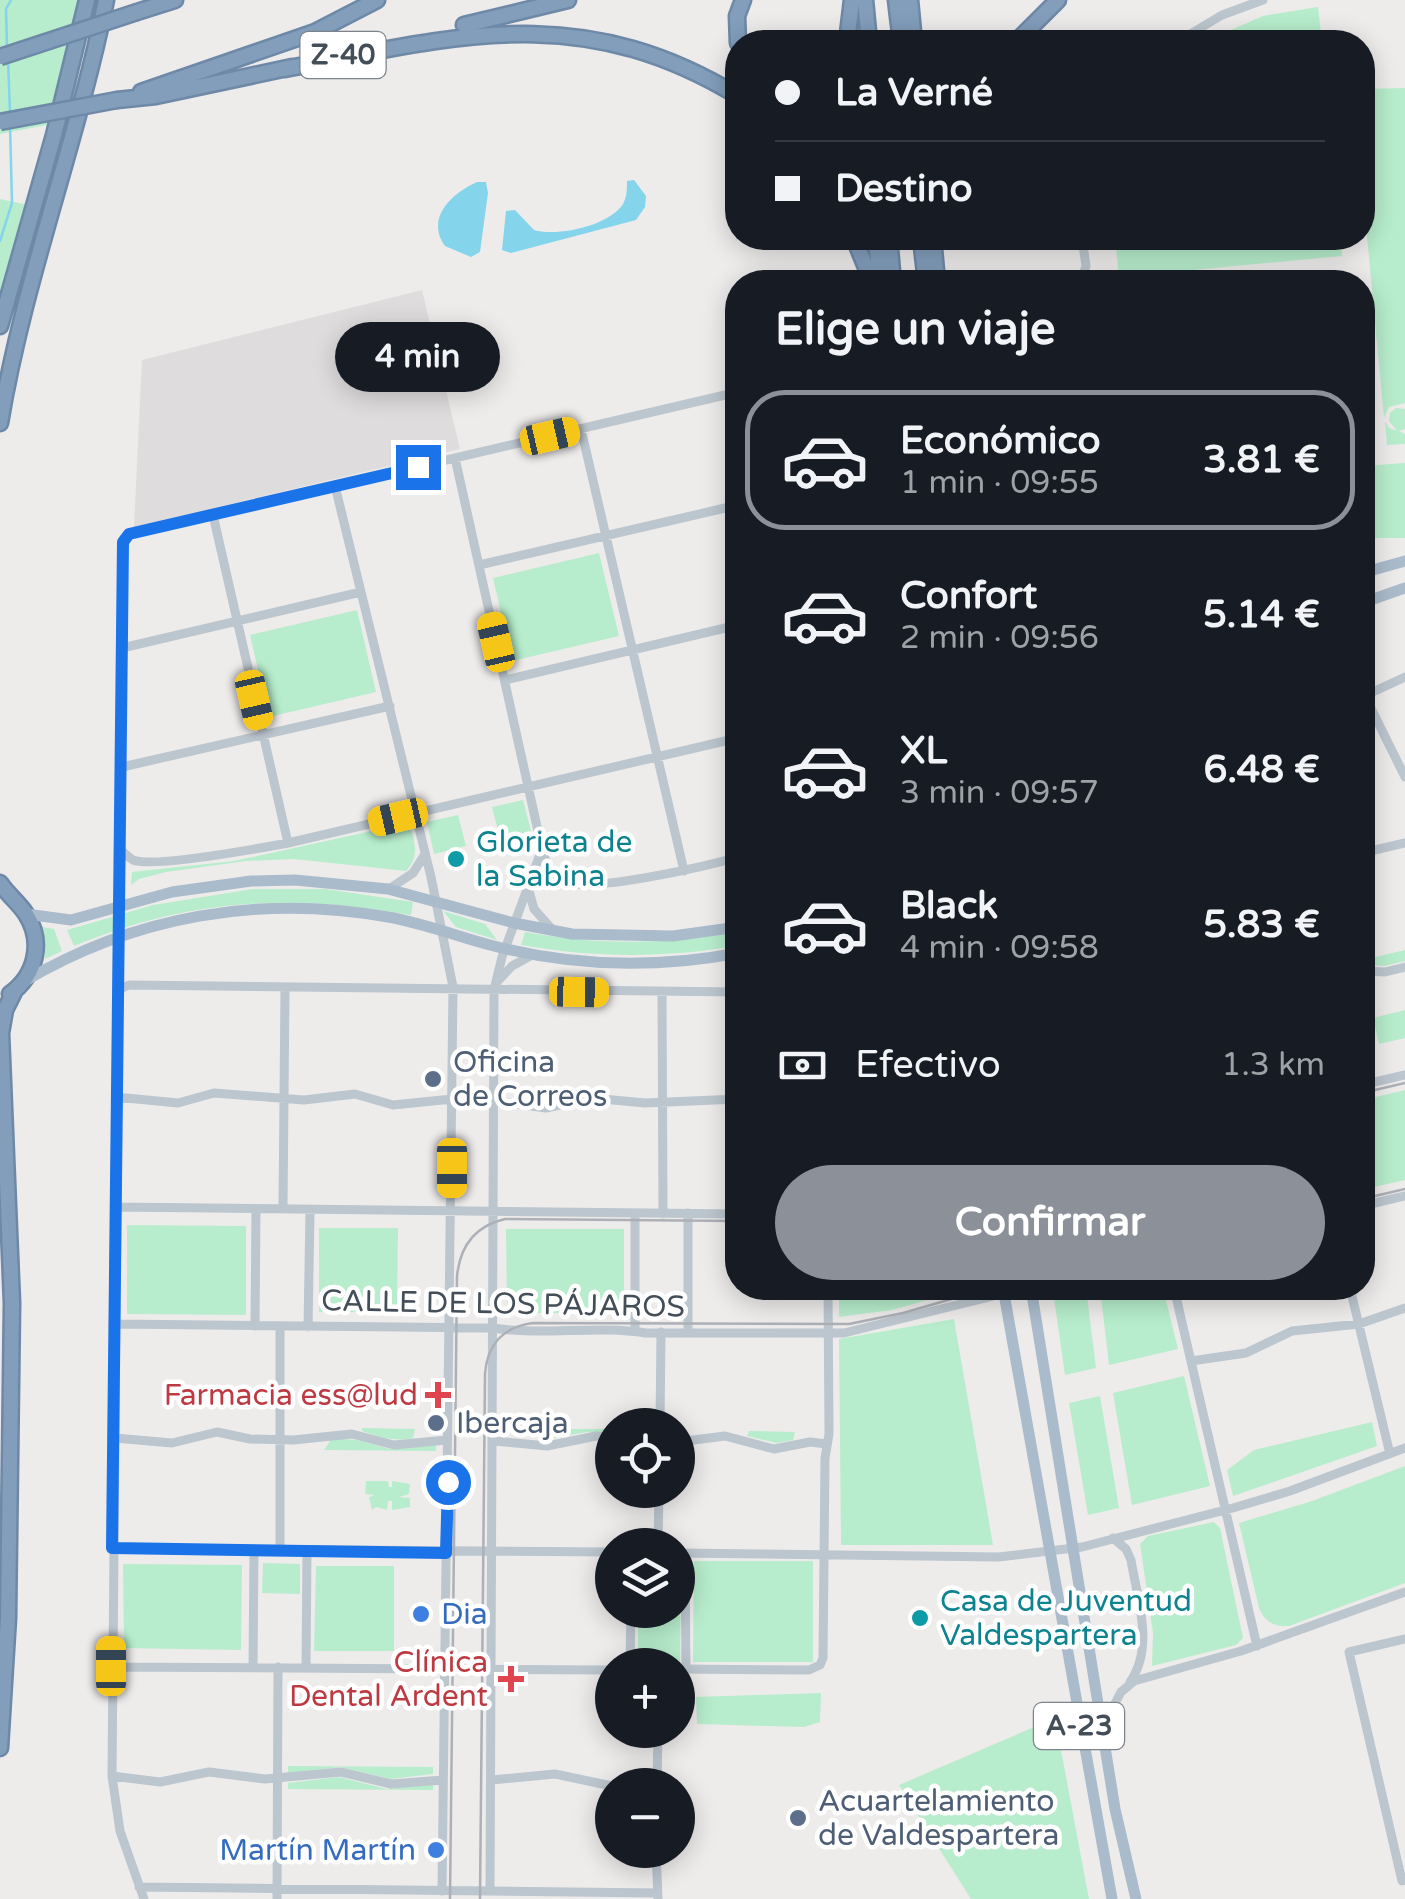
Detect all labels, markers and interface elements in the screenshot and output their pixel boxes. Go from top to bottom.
road number: Z-40 [300,32,386,78]
text: La Verné [835,70,993,116]
text: Destino [835,166,973,212]
text: Elige un viaje [775,303,1055,357]
callout: 4 min [336,322,500,392]
text: 4 min [375,338,460,376]
car [517,415,583,457]
icon: car [780,415,870,505]
text: Económico [900,418,1101,464]
text: 3.81 € [1203,437,1320,483]
route end [396,445,441,490]
text: 1 min · 09:55 [900,464,1099,502]
icon: car [780,570,870,660]
text: Confort [900,573,1037,619]
text: 5.14 € [1203,592,1320,638]
car [475,609,517,675]
text: 2 min · 09:56 [900,619,1099,657]
car [233,667,275,733]
icon: car [780,725,870,815]
text: XL [900,728,947,774]
text: 6.48 € [1203,747,1320,793]
text: 3 min · 09:57 [900,774,1099,812]
car [365,796,431,838]
place label: Glorieta de la Sabina [476,824,632,895]
marker: Glorieta de la Sabina [445,848,467,870]
icon: car [780,880,870,970]
text: Black [900,883,998,929]
text: 5.83 € [1203,902,1320,948]
text: 4 min · 09:58 [900,929,1099,967]
car [549,976,609,1008]
icon: cash [775,1038,830,1093]
text: Efectivo [855,1042,1001,1088]
place label: Oficina de Correos [453,1044,607,1115]
text: 1.3 km [1221,1046,1325,1084]
marker: Oficina de Correos [422,1068,444,1090]
car [437,1138,467,1198]
button: Confirmar [775,1165,1325,1280]
street label: CALLE DE LOS PÁJAROS [321,1282,685,1326]
place label: Farmacia ess@lud [164,1377,418,1414]
marker: Farmacia ess@lud [427,1384,449,1406]
place label: Ibercaja [456,1405,569,1442]
map controls [595,1408,695,1868]
button: locate [595,1408,695,1508]
marker: Ibercaja [425,1412,447,1434]
route start [426,1460,471,1505]
button: layers [595,1528,695,1628]
place label: Casa de Juventud Valdespartera [940,1583,1192,1654]
place label: Dia [441,1596,488,1633]
marker: Dia [410,1603,432,1625]
marker: Casa de Juventud Valdespartera [909,1607,931,1629]
car [96,1636,126,1696]
place label: Clínica Dental Ardent [289,1644,488,1715]
button: + [595,1648,695,1748]
marker: Clínica Dental Ardent [498,1666,524,1692]
road number: A-23 [1034,1703,1124,1749]
button: − [595,1768,695,1868]
place label: Acuartelamiento de Valdespartera [818,1783,1059,1854]
marker: Acuartelamiento de Valdespartera [787,1807,809,1829]
place label: Martín Martín [219,1832,416,1869]
marker: Martín Martín [425,1839,447,1861]

